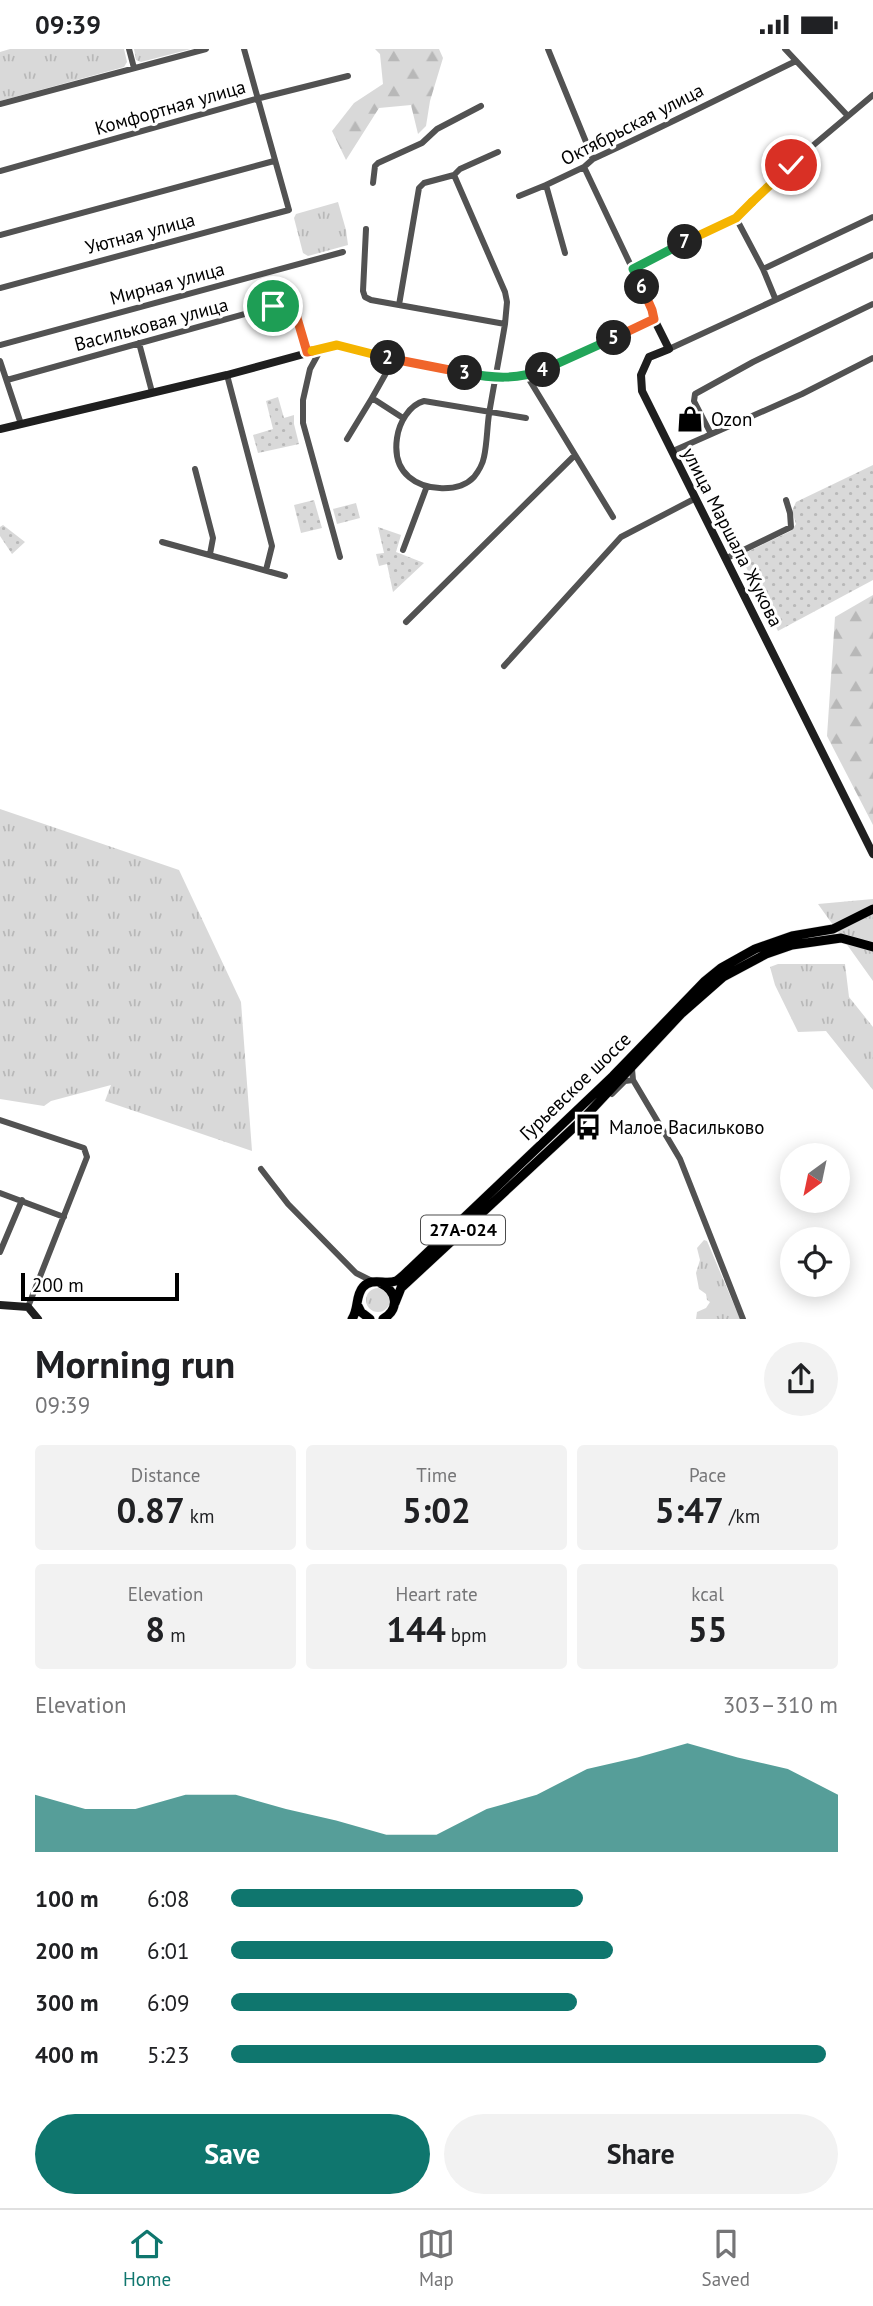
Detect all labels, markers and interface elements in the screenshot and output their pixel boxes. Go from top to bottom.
text: 09:39 [35,8,101,41]
street label: Комфортная улица [92,74,248,140]
street label: Октябрьская улица [556,78,708,170]
pin [761,135,821,195]
icon: check [772,146,810,184]
street label: Уютная улица [83,207,197,259]
pin: 7 [668,225,702,259]
text: 7 [679,229,690,253]
street label: Мирная улица [107,256,227,310]
pin: 6 [624,269,660,305]
text: 6 [636,274,647,298]
pin [243,276,303,336]
icon: arrive [254,287,292,325]
street label: Васильковая улица [71,292,231,356]
pin: 5 [596,321,632,355]
text: 5 [608,325,619,349]
pin: 2 [370,341,406,375]
text: 2 [382,345,393,369]
pin: 4 [526,353,560,387]
pin: 3 [448,355,482,391]
text: 4 [537,357,548,381]
text: 3 [459,360,470,384]
shop icon: Ozon [675,404,705,434]
place label: Ozon [711,407,752,431]
street label: улица Маршала Жукова [677,443,789,631]
street label: Гурьевское шоссе [514,1027,636,1145]
bus stop icon: Малое Васильково [573,1112,603,1142]
place label: Малое Васильково [609,1115,764,1139]
north arrow [780,1143,850,1213]
map controls [780,1143,850,1297]
road number: 27А-024 [421,1215,505,1245]
button: locate [780,1227,850,1297]
scale bar [21,1270,178,1302]
text: 200 m [32,1273,84,1297]
text: Morning run [35,1339,235,1388]
button: share [764,1342,838,1416]
text: 09:39 [35,1390,90,1419]
text: Distance [131,1463,200,1487]
text: Time [416,1463,457,1487]
text: Pace [689,1463,726,1487]
text: 0.87 [117,1487,185,1533]
text: 5:02 [402,1487,471,1533]
text: 5:47 [655,1487,724,1533]
text: km [185,1504,214,1528]
text: /km [724,1504,760,1528]
text: Elevation [128,1582,203,1606]
text: Heart rate [395,1582,478,1606]
text: kcal [691,1582,724,1606]
text: 8 [145,1606,165,1652]
text: 144 [386,1606,446,1652]
text: 55 [688,1606,727,1652]
text: m [165,1623,186,1647]
text: bpm [446,1623,487,1647]
text: Elevation [35,1690,127,1719]
text: 303–310 m [723,1690,838,1719]
text: 100 m [35,1884,98,1913]
text: 6:08 [147,1884,190,1913]
text: 200 m [35,1936,98,1965]
text: 6:01 [147,1936,190,1965]
text: 300 m [35,1988,98,2017]
text: 6:09 [147,1988,190,2017]
text: 400 m [35,2040,98,2069]
text: 5:23 [147,2040,190,2069]
button: Save [35,2114,430,2194]
button: Share [444,2114,838,2194]
tab: Home [123,2225,171,2291]
tab: Map [417,2225,455,2291]
tab: Saved [702,2225,750,2291]

